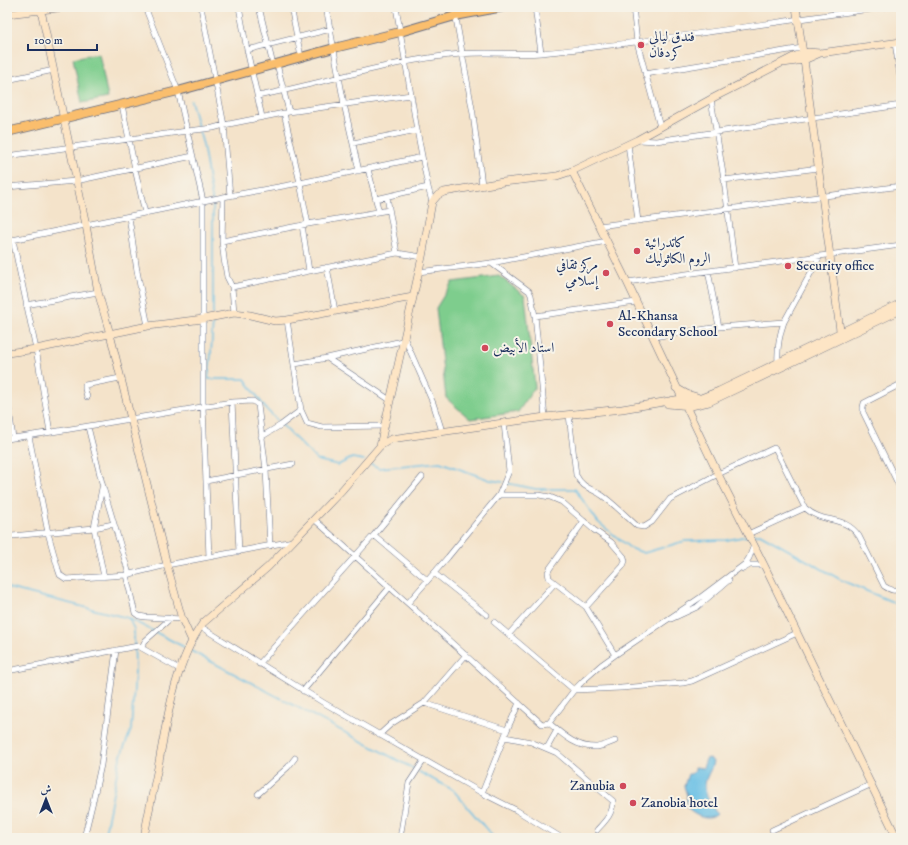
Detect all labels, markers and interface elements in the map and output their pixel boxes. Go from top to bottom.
scale bar [28,26,97,52]
place label: فندق ليالي كردفان [649,28,695,62]
text: 100 m [34,33,63,48]
marker: فندق ليالي كردفان [636,40,646,50]
place label: كاتدرائية الروم الكاثوليك [645,234,710,271]
marker: كاتدرائية الروم الكاثوليك [632,246,642,256]
place label: مركز ثقافي إسلامي [556,256,599,292]
place label: Security office [796,257,875,275]
marker: Security office [783,261,793,271]
marker: مركز ثقافي إسلامي [601,268,611,278]
place label: Al-Khansa Secondary School [618,307,718,341]
marker: Al-Khansa Secondary School [605,319,615,329]
place label: استاد الأبيض [493,337,554,357]
marker: استاد الأبيض [480,343,490,353]
place label: Zanubia [570,777,615,795]
north arrow [26,779,66,819]
marker: Zanubia [618,781,628,791]
text: ش [41,783,52,797]
place label: Zanobia hotel [641,794,719,812]
marker: Zanobia hotel [628,798,638,808]

